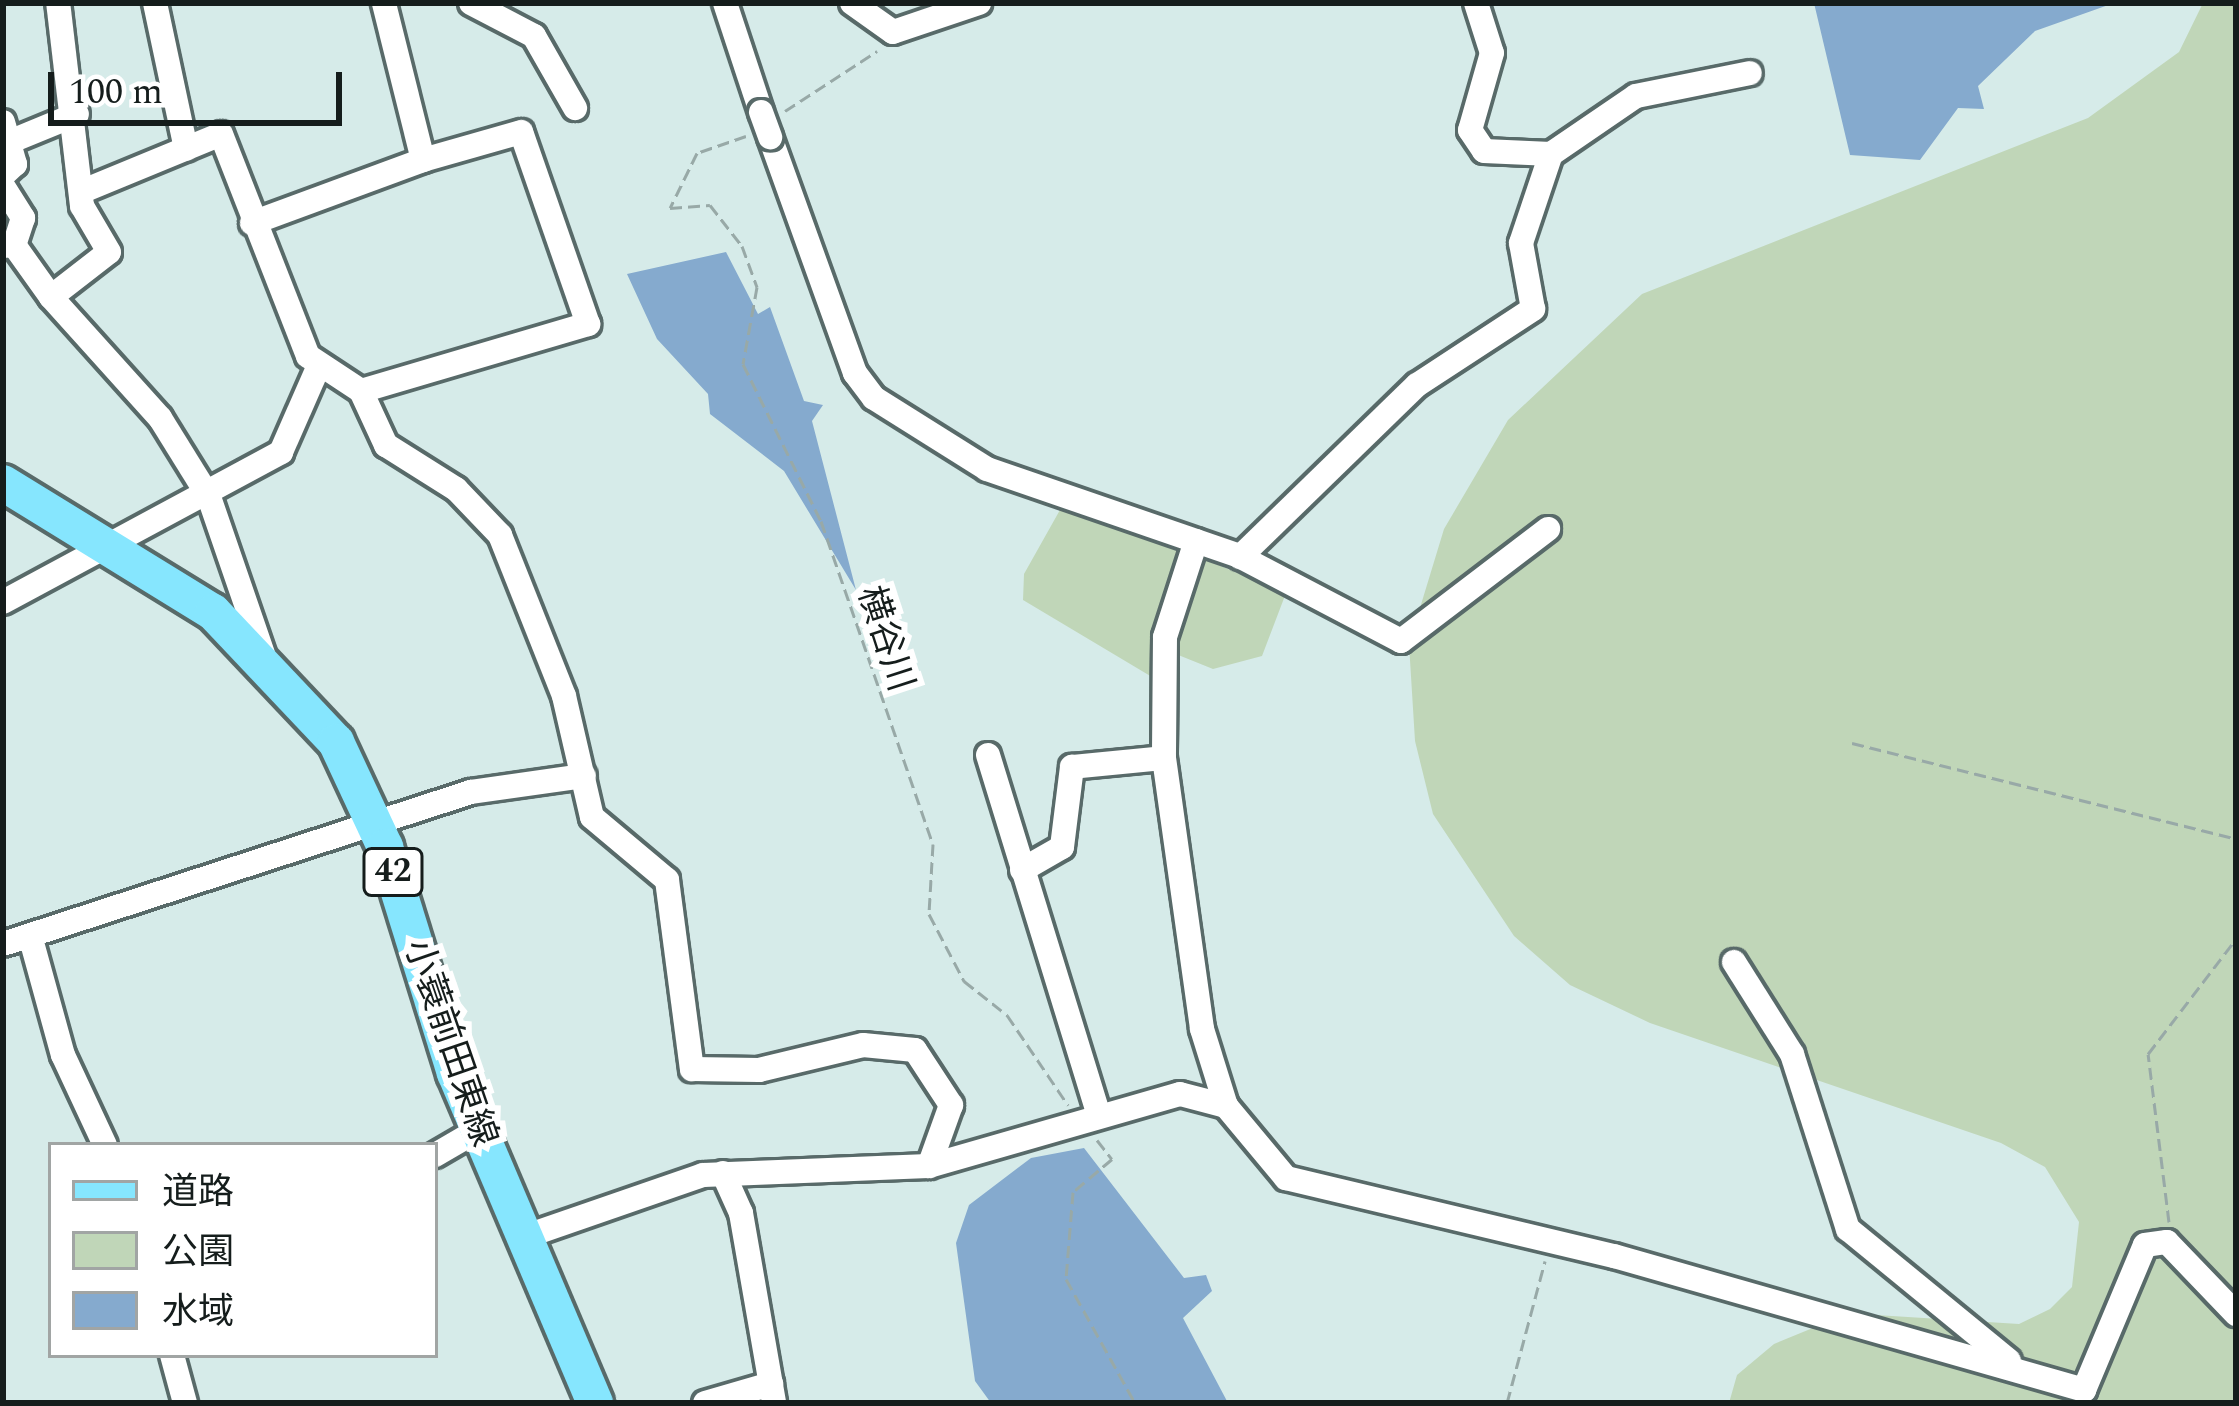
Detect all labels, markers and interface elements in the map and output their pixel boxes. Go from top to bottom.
scale bar [54,48,348,122]
text: 100 m [69,65,163,120]
street label: 横谷川 [848,581,922,697]
road number: 42 [360,845,426,899]
street label: 小蓑前田東線 [394,934,506,1152]
legend [48,1142,438,1358]
text: 道路 [162,1165,234,1220]
text: 公園 [162,1225,234,1280]
text: 水域 [162,1285,234,1340]

